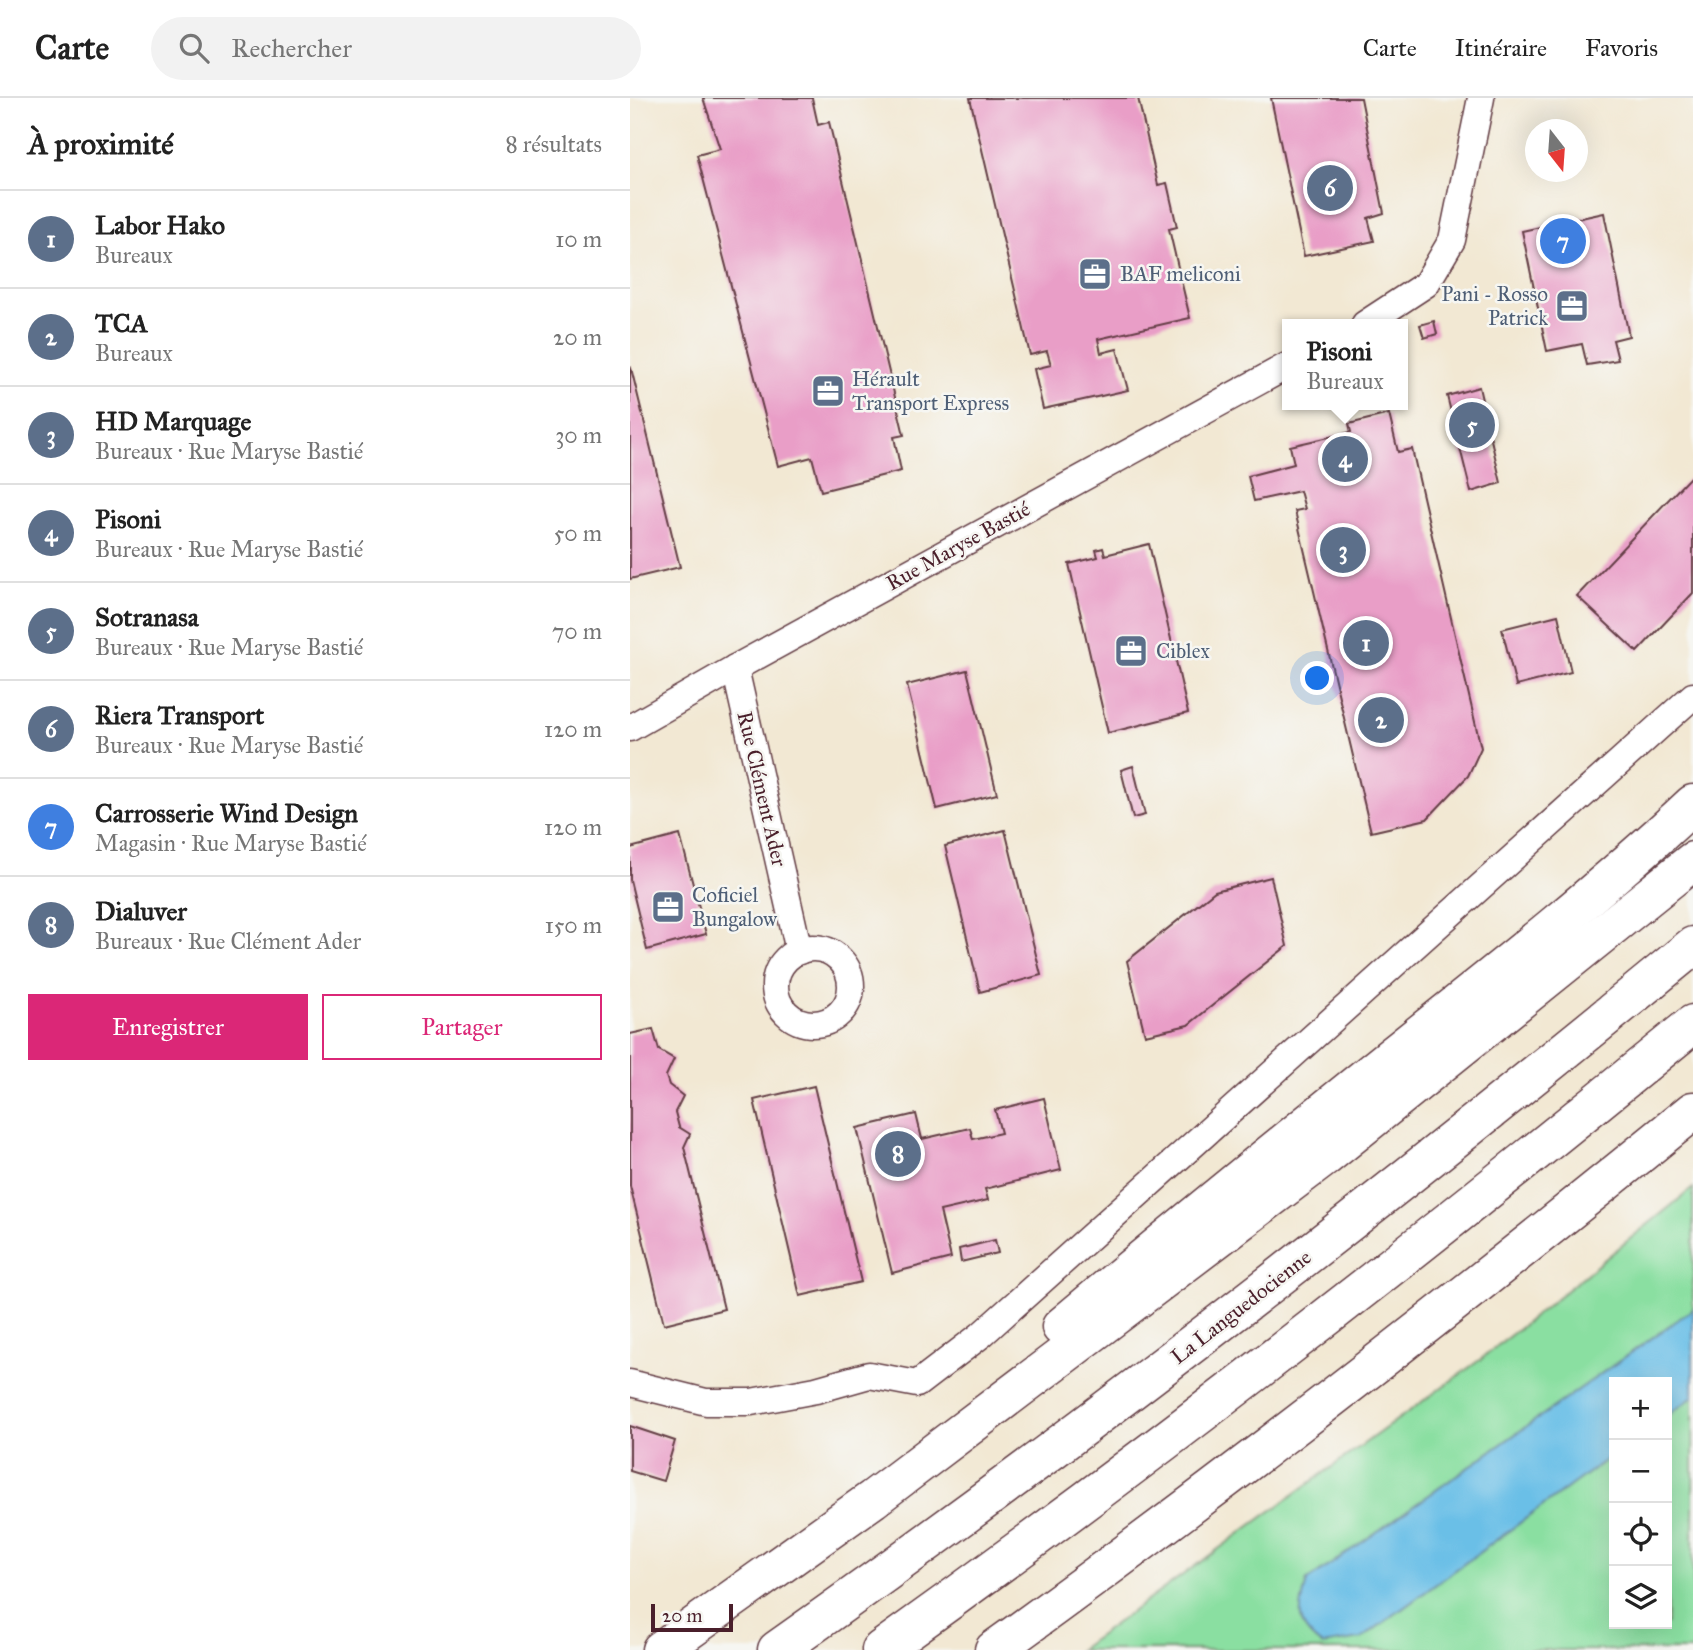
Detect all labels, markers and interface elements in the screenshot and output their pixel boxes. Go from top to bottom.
search box [151,17,641,80]
text: Carte [35,28,109,68]
icon: search [175,29,213,67]
text: Rechercher [231,32,352,64]
text: Carte [1363,33,1417,63]
text: Itinéraire [1455,33,1547,63]
text: Favoris [1585,33,1658,63]
north arrow [1525,119,1588,182]
text: À proximité [28,126,174,162]
text: 8 résultats [506,130,602,158]
pin: 6 [1307,162,1353,214]
text: Labor Hako [95,209,225,241]
pin: 7 [1540,215,1586,267]
text: 1 [46,225,56,253]
text: 10 m [555,225,602,253]
text: Bureaux [95,241,173,269]
office icon: BAF meliconi [1076,255,1114,293]
place label: BAF meliconi [1120,261,1241,287]
place label: Pani - Rosso Patrick [1441,281,1548,331]
office icon: Pani - Rosso Patrick [1553,287,1591,325]
text: TCA [95,307,148,339]
popup [1282,319,1408,410]
text: 2 [45,323,57,351]
text: 20 m [553,323,602,351]
text: Pisoni [1306,335,1372,367]
text: Bureaux [95,339,173,367]
place label: Hérault Transport Express [852,366,1009,416]
text: Bureaux [1306,367,1384,395]
office icon: Hérault Transport Express [809,372,847,410]
pin: 5 [1449,399,1495,451]
text: HD Marquage [95,405,251,437]
text: 3 [46,421,56,449]
text: 30 m [555,421,602,449]
pin: 4 [1322,433,1368,485]
text: Bureaux · Rue Maryse Bastié [95,437,363,465]
street label: Rue Maryse Bastié [882,496,1035,596]
text: Pisoni [95,503,161,535]
text: 4 [45,519,57,547]
text: 50 m [554,519,602,547]
pin: 3 [1320,524,1366,576]
text: Bureaux · Rue Maryse Bastié [95,535,363,563]
text: Sotranasa [95,601,199,633]
text: 5 [46,617,56,645]
text: 70 m [552,617,602,645]
pin: 1 [1343,617,1389,669]
office icon: Ciblex [1112,632,1150,670]
text: Bureaux · Rue Maryse Bastié [95,633,363,661]
place label: Ciblex [1156,638,1210,664]
your location [1300,661,1334,695]
pin: 2 [1358,694,1404,746]
text: Riera Transport [95,699,264,731]
street label: Rue Clément Ader [732,709,793,869]
text: 6 [45,715,57,743]
text: 120 m [544,715,602,743]
text: Bureaux · Rue Maryse Bastié [95,731,363,759]
text: Carrosserie Wind Design [95,797,358,829]
text: 7 [45,813,57,841]
text: 120 m [544,813,602,841]
text: Magasin · Rue Maryse Bastié [95,829,367,857]
place label: Coficiel Bungalow [692,882,777,932]
office icon: Coficiel Bungalow [649,888,687,926]
text: Dialuver [95,895,187,927]
text: 8 [45,911,57,939]
text: 150 m [545,911,602,939]
text: Bureaux · Rue Clément Ader [95,927,361,955]
button: Enregistrer [28,994,308,1060]
button: Partager [322,994,602,1060]
pin: 8 [875,1128,921,1180]
street label: La Languedocienne [1166,1244,1316,1370]
map controls [1609,1377,1672,1629]
button: + [1609,1377,1672,1440]
button: − [1609,1440,1672,1503]
button: locate [1609,1503,1672,1566]
button: layers [1609,1566,1672,1629]
scale bar [651,1601,733,1633]
text: 20 m [662,1604,703,1627]

